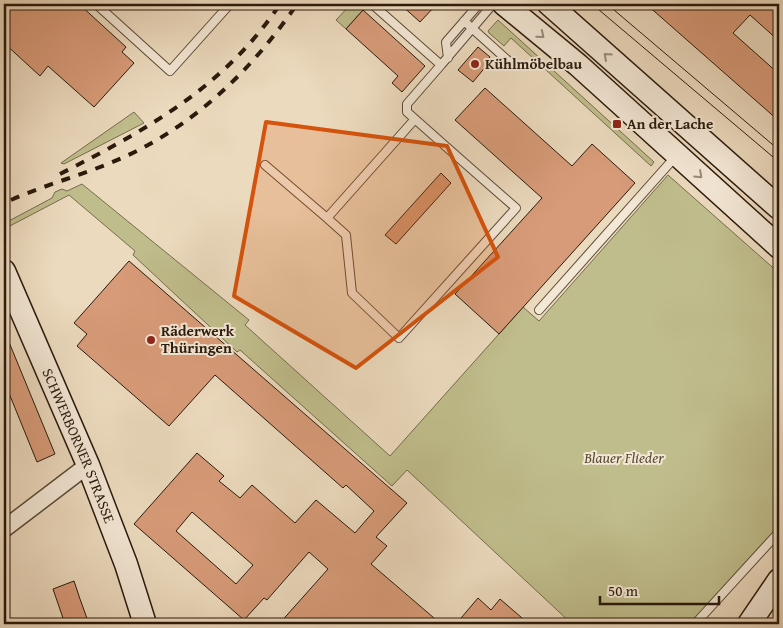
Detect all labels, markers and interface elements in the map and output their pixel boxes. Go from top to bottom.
one-way arrow [535,29,544,37]
place label: Kühlmöbelbau [485,53,583,74]
one-way arrow [603,53,612,62]
marker: Kühlmöbelbau [469,58,481,70]
place label: An der Lache [627,113,713,134]
marker: An der Lache [611,118,623,130]
one-way arrow [694,169,703,178]
place label: Räderwerk Thüringen [161,320,235,358]
marker: Räderwerk Thüringen [145,334,157,346]
street label: SCHWERBORNER STRASSE [37,365,120,526]
park label: Blauer Flieder [583,447,664,468]
scale bar [600,573,719,605]
text: 50 m [608,580,639,601]

